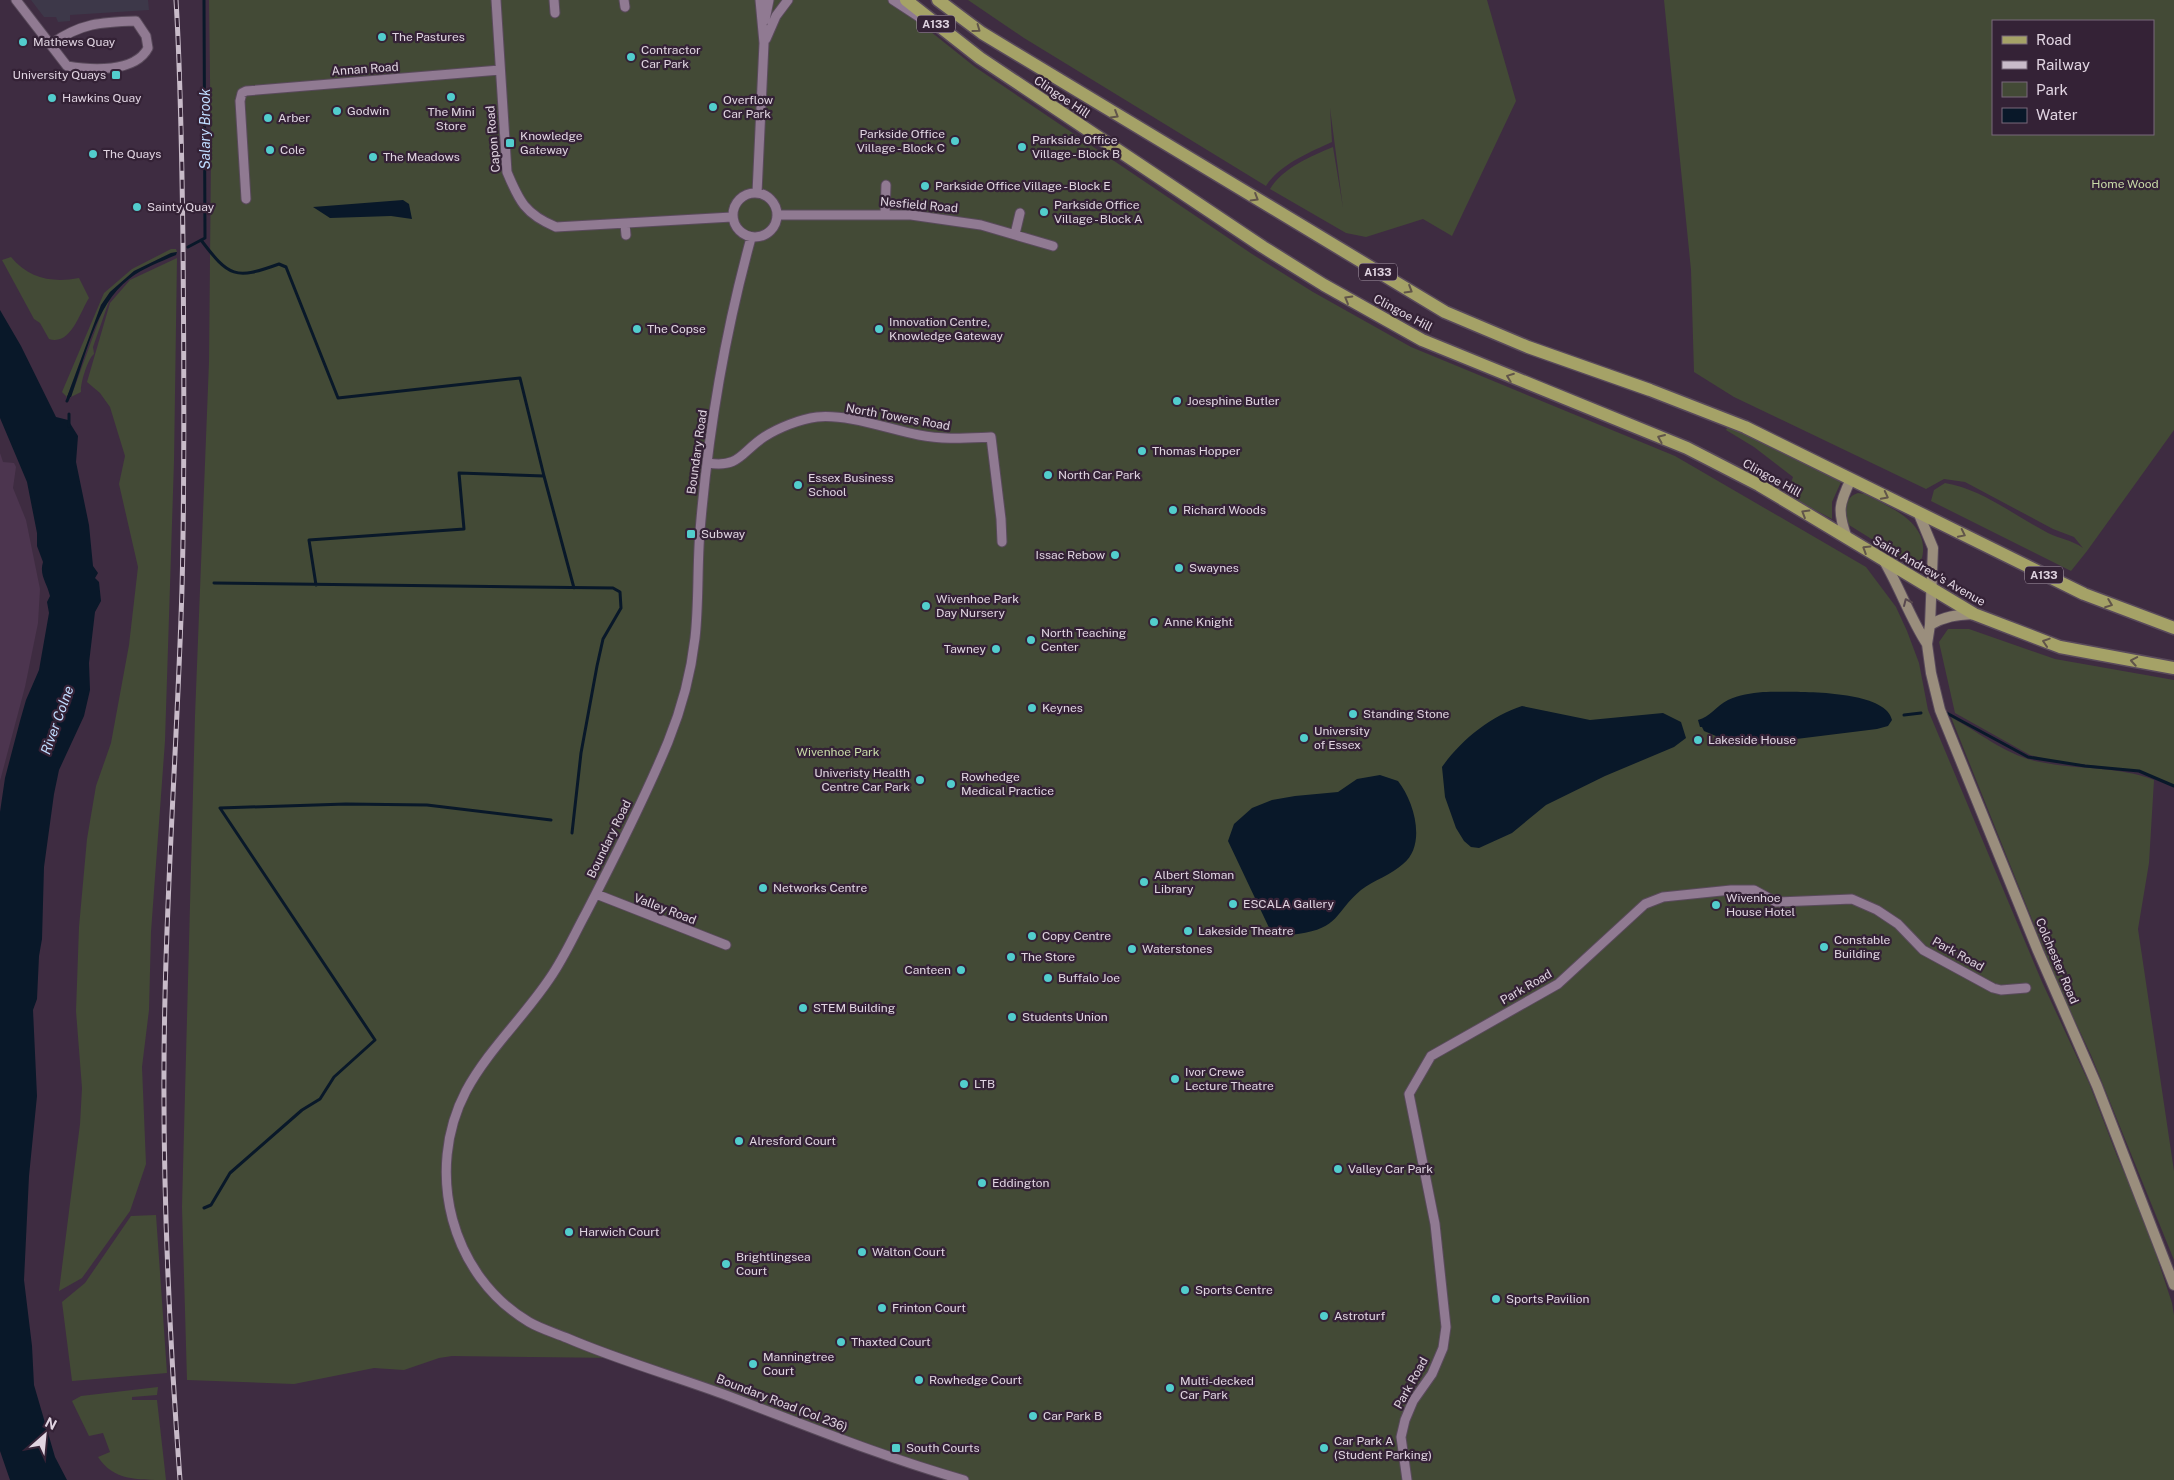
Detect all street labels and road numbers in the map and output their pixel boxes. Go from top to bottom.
road number: A133 [917,15,955,32]
street label: Annan Road [331,60,399,78]
street label: Clingoe Hill [1031,73,1093,121]
street label: Capon Road [483,105,503,173]
street label: Nesfield Road [880,195,958,215]
road number: A133 [1359,264,1397,280]
street label: Clingoe Hill [1371,292,1435,335]
street label: North Towers Road [845,401,951,433]
street label: Boundary Road [684,409,710,495]
street label: Clingoe Hill [1740,456,1804,500]
street label: Saint Andrew's Avenue [1870,533,1988,609]
road number: A133 [2025,566,2063,584]
street label: Boundary Road [584,798,634,880]
street label: Valley Road [632,891,698,927]
street label: Colchester Road [2033,916,2081,1006]
street label: Park Road [1930,934,1986,974]
street label: Park Road [1498,967,1554,1007]
street label: Park Road [1391,1355,1431,1411]
street label: Boundary Road (Col 236) [715,1372,849,1434]

